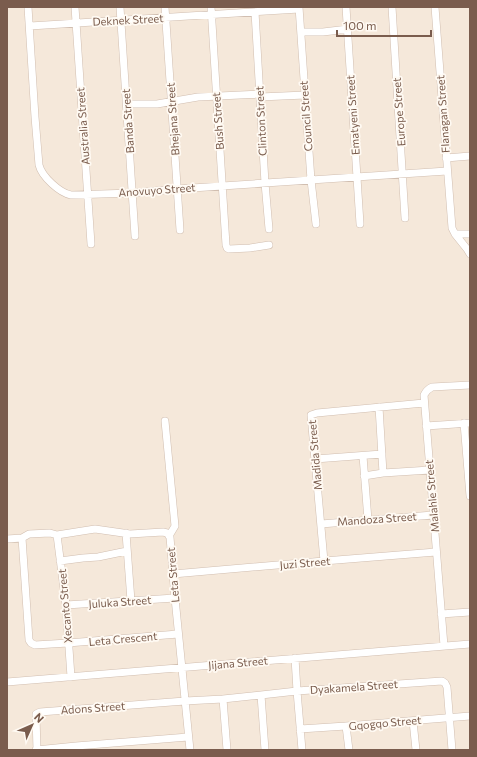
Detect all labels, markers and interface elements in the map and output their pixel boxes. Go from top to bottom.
street label: Deknek Street [92,11,164,28]
scale bar [337,12,431,38]
text: 100 m [343,18,377,32]
street label: Ematyeni Street [343,74,362,155]
street label: Flanagan Street [433,74,452,153]
street label: Europe Street [390,77,407,147]
street label: Council Street [297,80,314,152]
street label: Bhejana Street [163,82,182,156]
street label: Clinton Street [252,85,269,156]
street label: Australia Street [73,86,92,165]
street label: Banda Street [119,88,136,154]
street label: Bush Street [209,91,226,150]
street label: Anovuyo Street [118,180,196,199]
street label: Madida Street [305,419,324,491]
street label: Malahle Street [422,459,441,533]
street label: Mandoza Street [337,509,418,528]
street label: Leta Street [164,546,181,603]
street label: Juzi Street [279,554,331,572]
street label: Xecanto Street [55,568,74,644]
street label: Juluka Street [88,593,152,611]
street label: Leta Crescent [88,629,158,648]
street label: Jijana Street [208,653,269,673]
street label: Dyakamela Street [309,677,399,696]
street label: Adons Street [60,699,126,716]
north arrow [12,705,52,745]
text: N [32,710,47,725]
street label: Gqogqo Street [348,713,422,732]

